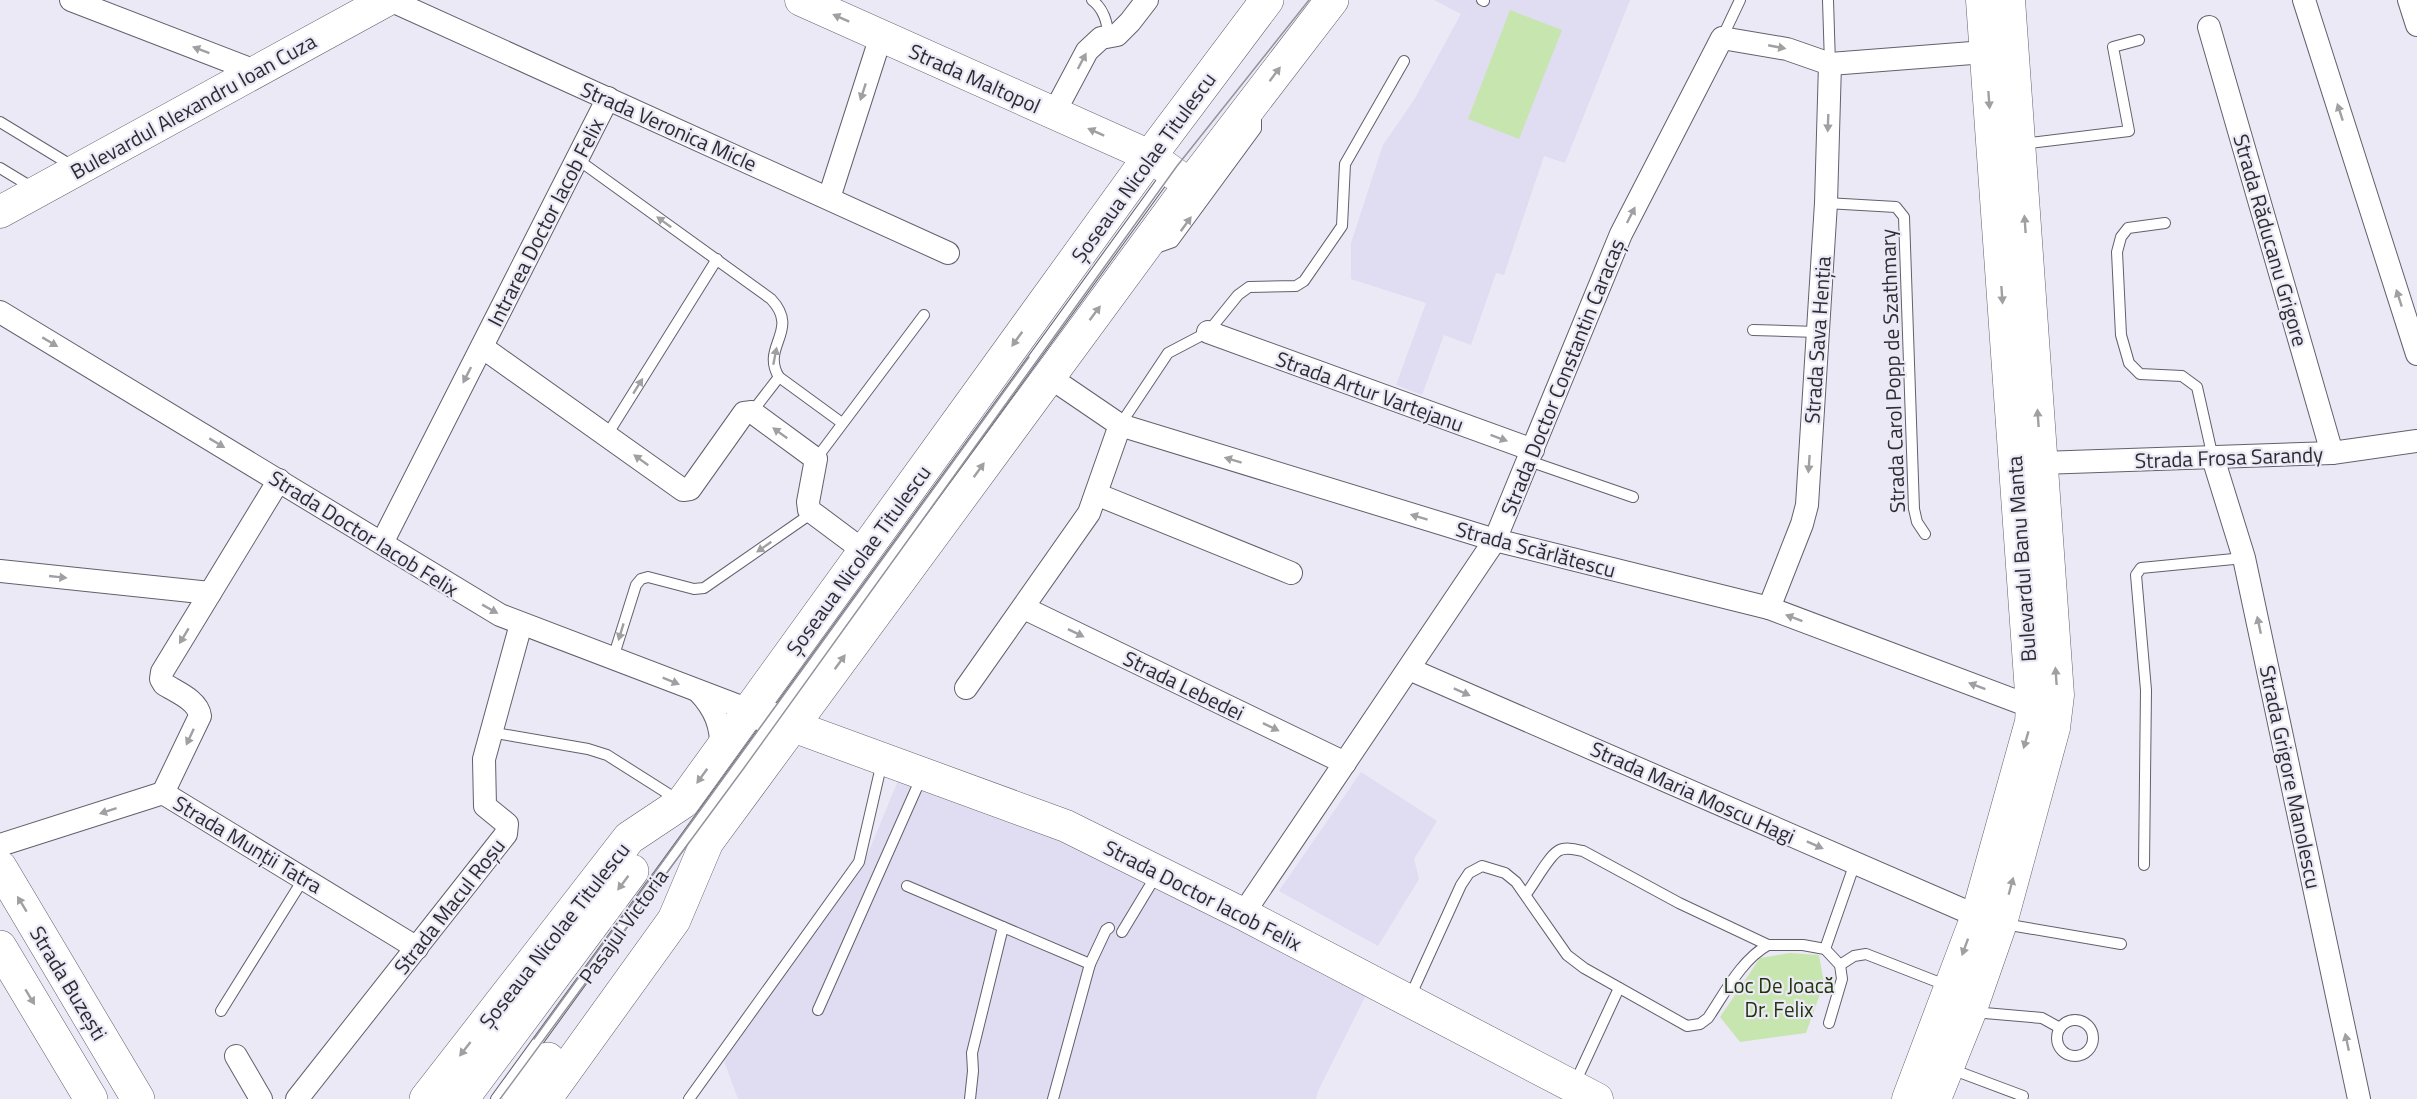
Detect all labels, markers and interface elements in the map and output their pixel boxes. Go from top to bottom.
one-way arrow [832,13,850,23]
street label: Bulevardul Alexandru Ioan Cuza [64,25,322,187]
street label: Strada Maltopol [904,35,1046,121]
one-way arrow [1768,43,1787,52]
one-way arrow [192,45,210,54]
one-way arrow [1077,53,1087,70]
street label: Șoseaua Nicolae Titulescu [1063,65,1223,269]
one-way arrow [1269,66,1281,81]
street label: Strada Veronica Micle [576,73,762,179]
one-way arrow [858,83,868,101]
one-way arrow [1984,91,1993,110]
one-way arrow [2335,103,2344,121]
street label: Intrarea Doctor Iacob Felix [478,112,612,332]
one-way arrow [1824,113,1833,132]
one-way arrow [1088,127,1105,136]
street label: Strada Răducanu Grigore [2225,130,2317,350]
one-way arrow [1626,206,1636,223]
one-way arrow [2020,214,2029,233]
one-way arrow [657,216,673,228]
one-way arrow [1180,216,1192,232]
street label: Strada Carol Popp de Szathmary [1871,228,1913,514]
street label: Strada Doctor Constantin Caracaș [1492,234,1632,520]
street label: Strada Sava Henția [1795,255,1839,425]
one-way arrow [1998,285,2007,304]
one-way arrow [2394,289,2403,307]
one-way arrow [1088,306,1100,321]
one-way arrow [1011,331,1023,347]
one-way arrow [42,337,58,348]
street label: Strada Artur Vartejanu [1272,342,1468,440]
one-way arrow [770,346,779,365]
one-way arrow [463,366,472,383]
one-way arrow [632,378,643,394]
one-way arrow [2033,409,2043,428]
one-way arrow [772,427,787,439]
one-way arrow [1491,434,1509,444]
one-way arrow [209,437,225,448]
street label: Strada Frosa Sarandy [2134,438,2324,476]
one-way arrow [634,454,650,466]
street label: Bulevardul Banu Manta [1998,454,2044,663]
one-way arrow [1224,455,1242,464]
one-way arrow [1805,455,1814,474]
street label: Șoseaua Nicolae Titulescu [778,458,938,662]
street label: Strada Doctor Iacob Felix [263,462,466,605]
one-way arrow [972,462,984,477]
one-way arrow [1410,512,1428,521]
street label: Strada Scărlătescu [1452,512,1620,586]
one-way arrow [756,541,772,553]
one-way arrow [49,572,68,582]
one-way arrow [482,604,498,615]
one-way arrow [1785,612,1803,622]
one-way arrow [2253,616,2263,634]
one-way arrow [616,623,625,641]
one-way arrow [179,628,190,644]
one-way arrow [1068,629,1085,638]
street label: Strada Lebedei [1118,642,1250,728]
one-way arrow [834,654,845,670]
street label: Strada Grigore Manolescu [2252,662,2330,892]
one-way arrow [2051,666,2061,685]
one-way arrow [662,677,680,686]
one-way arrow [1968,681,1986,690]
one-way arrow [1454,687,1472,697]
one-way arrow [1262,723,1279,732]
one-way arrow [186,729,195,746]
one-way arrow [2021,731,2030,749]
street label: Strada Maria Moscu Hagi [1585,732,1801,852]
one-way arrow [696,767,708,783]
street label: Strada Munții Tatra [167,787,329,901]
one-way arrow [99,807,117,816]
street label: Strada Macul Roșu [386,831,512,981]
street label: Strada Doctor Iacob Felix [1098,831,1308,959]
street label: Șoseaua Nicolae Titulescu [471,835,637,1035]
one-way arrow [1806,841,1823,850]
street label: Pasajul Victoria [570,862,676,990]
one-way arrow [617,875,629,891]
one-way arrow [2007,877,2016,895]
one-way arrow [17,896,28,912]
street label: Strada Buzești [22,920,116,1046]
one-way arrow [1960,938,1970,956]
park label: Loc De Joacă Dr. Felix [1724,969,1835,1025]
one-way arrow [25,989,35,1006]
one-way arrow [2342,1032,2351,1051]
one-way arrow [458,1041,471,1057]

